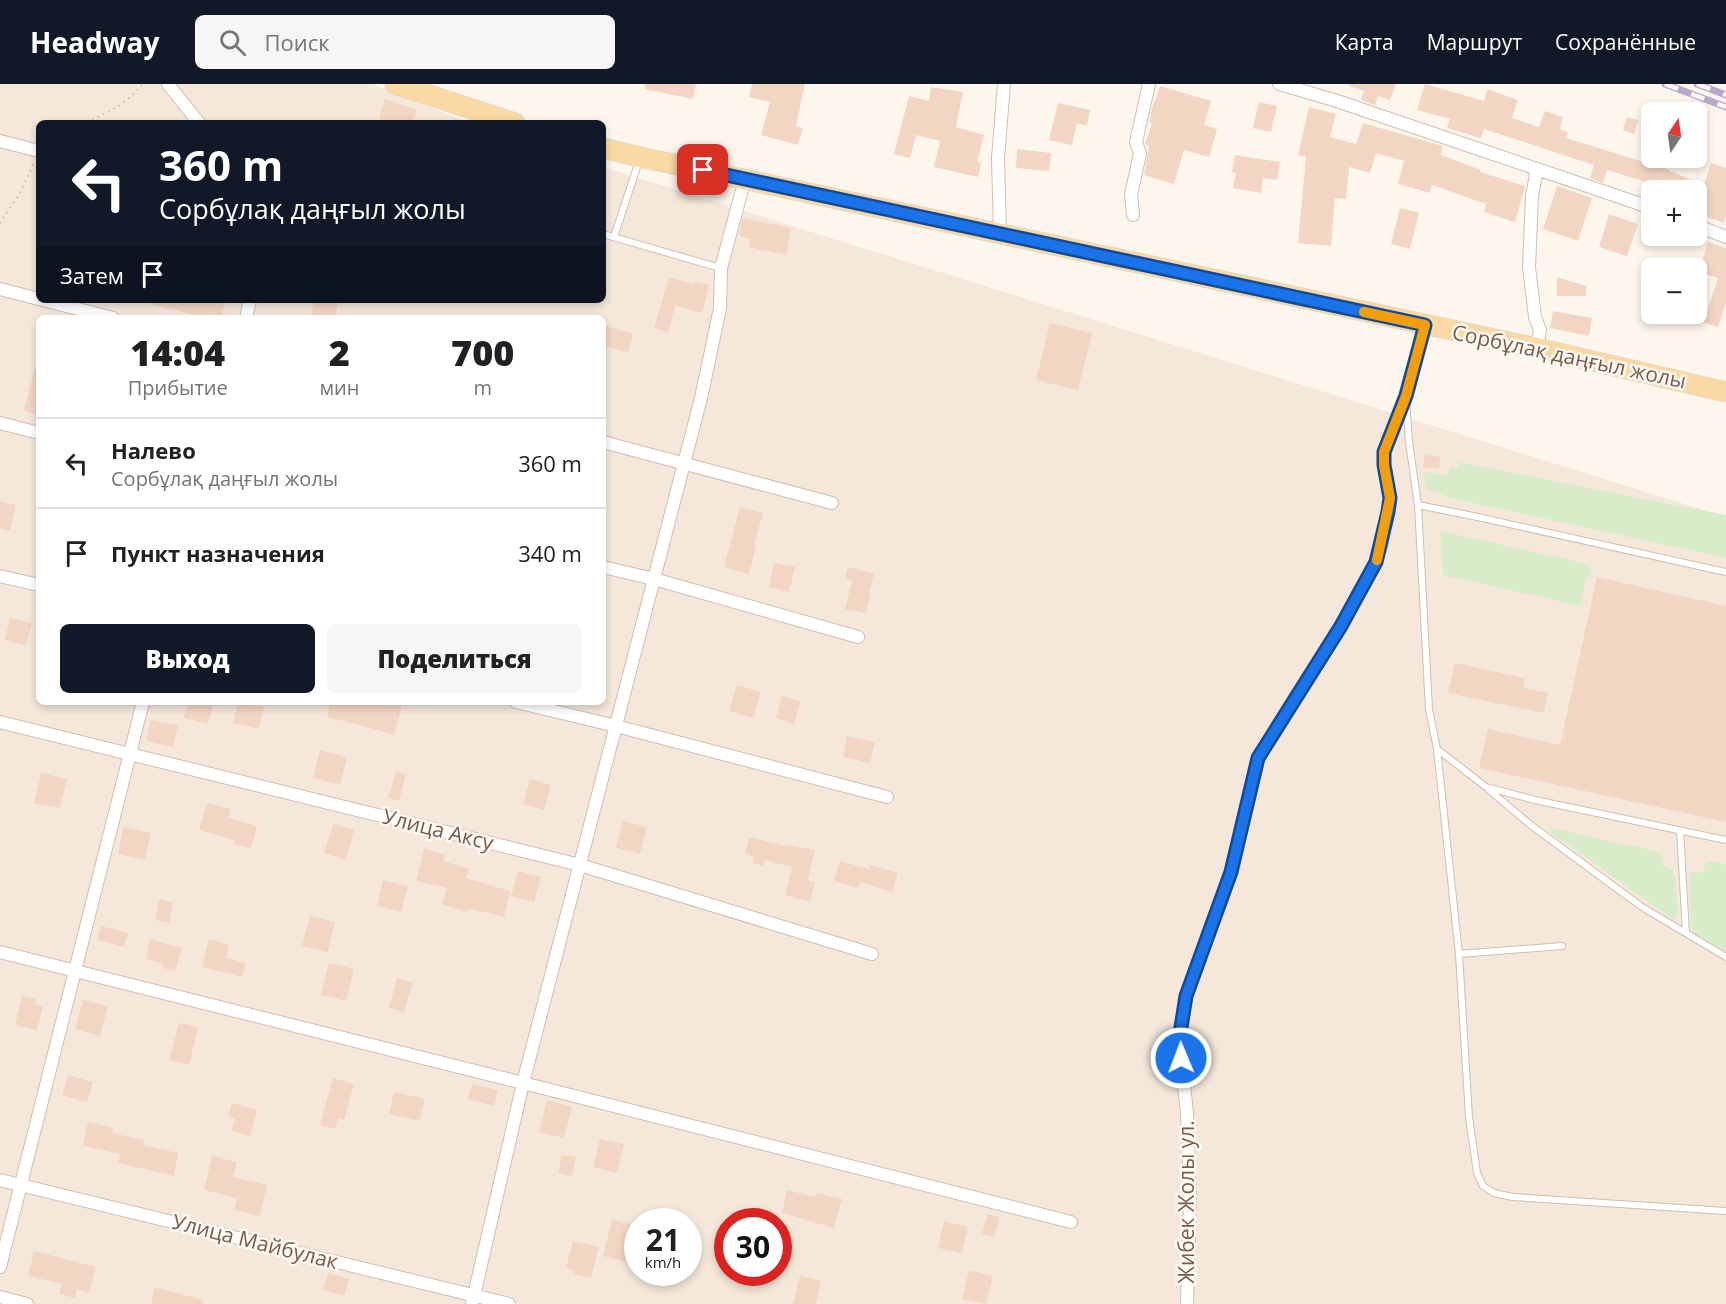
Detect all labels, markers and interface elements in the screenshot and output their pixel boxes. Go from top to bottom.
search box [195,15,615,69]
text: Headway [30,23,159,61]
icon: search [216,26,249,59]
text: Поиск [264,27,330,57]
text: Карта [1335,28,1394,56]
text: Маршрут [1427,28,1522,56]
text: Сохранённые [1555,28,1696,56]
north arrow [1641,102,1707,168]
map controls [1641,102,1707,324]
text: 360 m [159,136,283,193]
icon: left [60,144,138,222]
pin [677,144,728,195]
icon: arrive [686,153,719,186]
button: + [1641,180,1707,246]
text: Сорбұлақ даңғыл жолы [159,190,466,227]
icon: arrive [136,258,169,291]
button: − [1641,258,1707,324]
text: Затем [60,260,124,290]
street label: Сорбұлақ даңғыл жолы [1450,318,1689,395]
text: 14:04 [130,328,225,377]
text: 2 [329,328,350,377]
text: 700 [451,328,514,377]
text: Прибытие [128,374,228,401]
text: мин [319,374,359,401]
text: m [473,374,492,401]
text: Налево [111,435,196,465]
icon: left [60,447,93,480]
text: 360 m [518,448,582,478]
text: Сорбұлақ даңғыл жолы [111,465,338,492]
icon: arrive [60,537,93,570]
text: Пункт назначения [111,538,325,568]
text: 340 m [518,538,582,568]
button: Выход [60,624,315,693]
button: Поделиться [327,624,582,693]
street label: Улица Аксу [380,802,497,856]
position arrow [1149,1026,1213,1090]
street label: Жибек Жолы ул. [1172,1120,1200,1284]
street label: Улица Майбулак [169,1207,341,1275]
speed limit sign: 30 [714,1208,792,1286]
text: 21 [646,1219,680,1260]
text: km/h [645,1252,681,1272]

